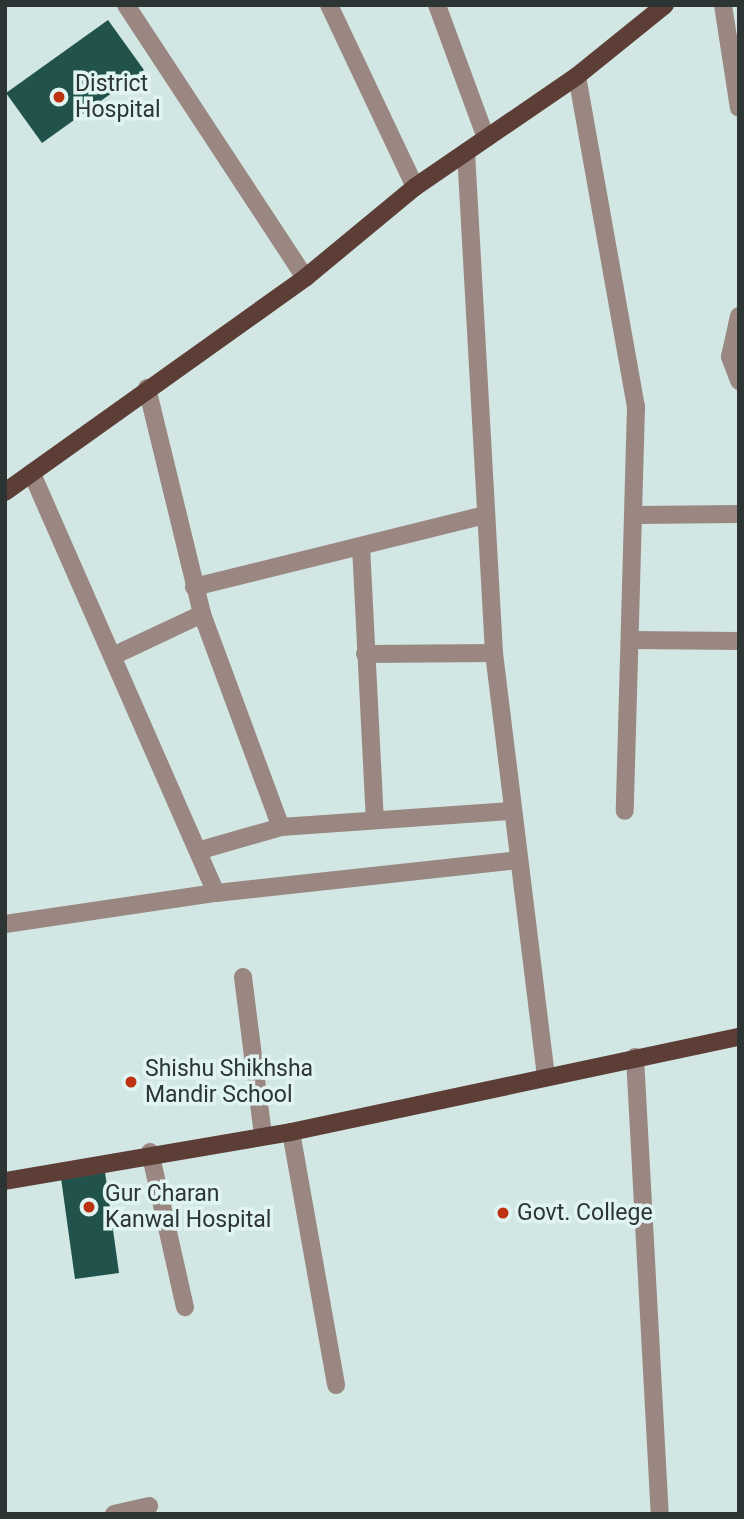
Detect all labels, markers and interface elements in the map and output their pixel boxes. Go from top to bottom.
place label: District Hospital [75,70,161,124]
marker: District Hospital [49,87,69,107]
place label: Shishu Shikhsha Mandir School [145,1055,313,1109]
marker: Shishu Shikhsha Mandir School [123,1074,139,1090]
place label: Gur Charan Kanwal Hospital [105,1180,271,1234]
marker: Gur Charan Kanwal Hospital [79,1197,99,1217]
place label: Govt. College [517,1199,653,1227]
marker: Govt. College [495,1205,511,1221]

